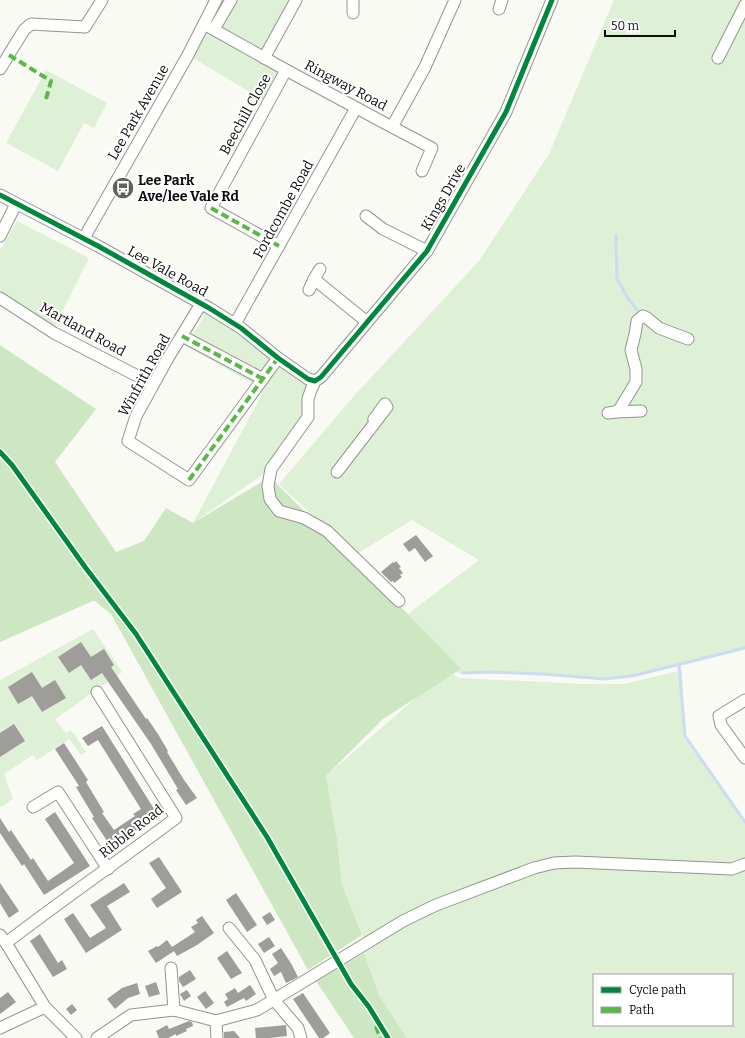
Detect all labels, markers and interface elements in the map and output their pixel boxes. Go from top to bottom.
scale bar [605,12,675,38]
text: 50 m [611,19,640,33]
street label: Ringway Road [302,57,390,114]
street label: Lee Park Avenue [104,62,173,163]
street label: Beechill Close [216,71,275,158]
street label: Fordcombe Road [250,157,317,261]
street label: Kings Drive [417,161,469,234]
place label: Lee Park Ave/lee Vale Rd [138,172,239,205]
bus stop icon: Lee Park Ave/lee Vale Rd [110,175,136,201]
street label: Lee Vale Road [125,242,211,301]
street label: Martland Road [37,299,129,360]
street label: Winfrith Road [115,331,174,419]
street label: Ribble Road [96,801,167,862]
legend [593,974,733,1026]
text: Cycle path [629,983,687,997]
text: Path [629,1003,655,1017]

